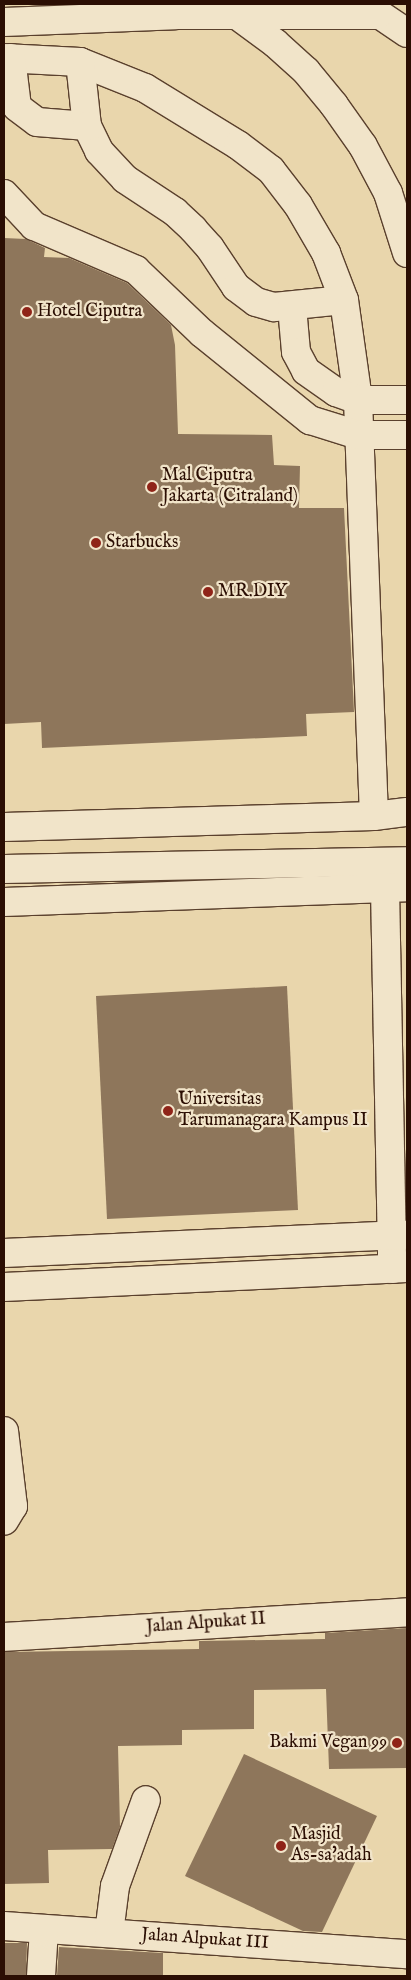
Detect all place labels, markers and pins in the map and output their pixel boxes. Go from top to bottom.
place label: Hotel Ciputra [37,301,142,323]
marker: Hotel Ciputra [21,306,33,318]
place label: Mal Ciputra Jakarta (Citraland) [162,466,298,508]
marker: Mal Ciputra Jakarta (Citraland) [146,481,158,493]
place label: Starbucks [106,532,178,554]
marker: Starbucks [90,537,102,549]
place label: MR.DIY [218,581,287,603]
marker: MR.DIY [202,586,214,598]
place label: Universitas Tarumanagara Kampus II [178,1090,368,1132]
marker: Universitas Tarumanagara Kampus II [162,1105,174,1117]
place label: Bakmi Vegan 99 [269,1732,387,1754]
marker: Bakmi Vegan 99 [391,1737,403,1749]
place label: Masjid As-sa'adah [291,1825,371,1868]
marker: Masjid As-sa'adah [275,1840,287,1852]

